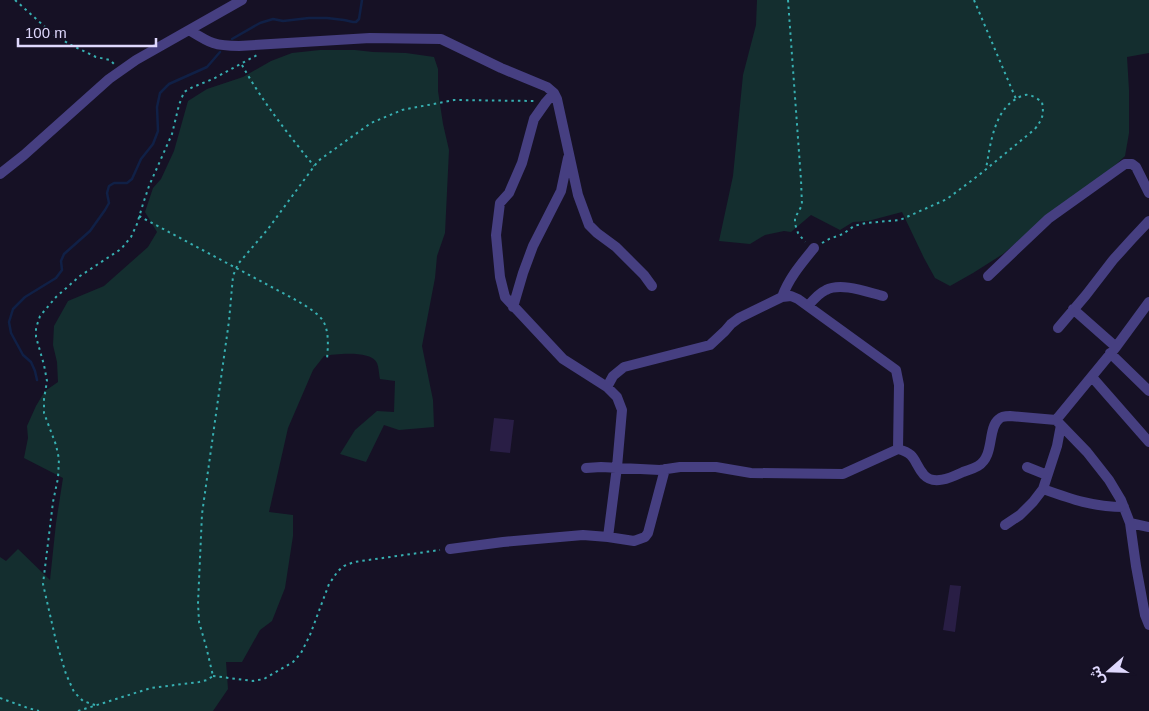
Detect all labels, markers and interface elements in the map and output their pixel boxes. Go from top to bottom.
scale bar [18,15,155,47]
text: 100 m [25,24,67,41]
north arrow [1084,646,1134,696]
text: ش [1086,664,1108,687]

